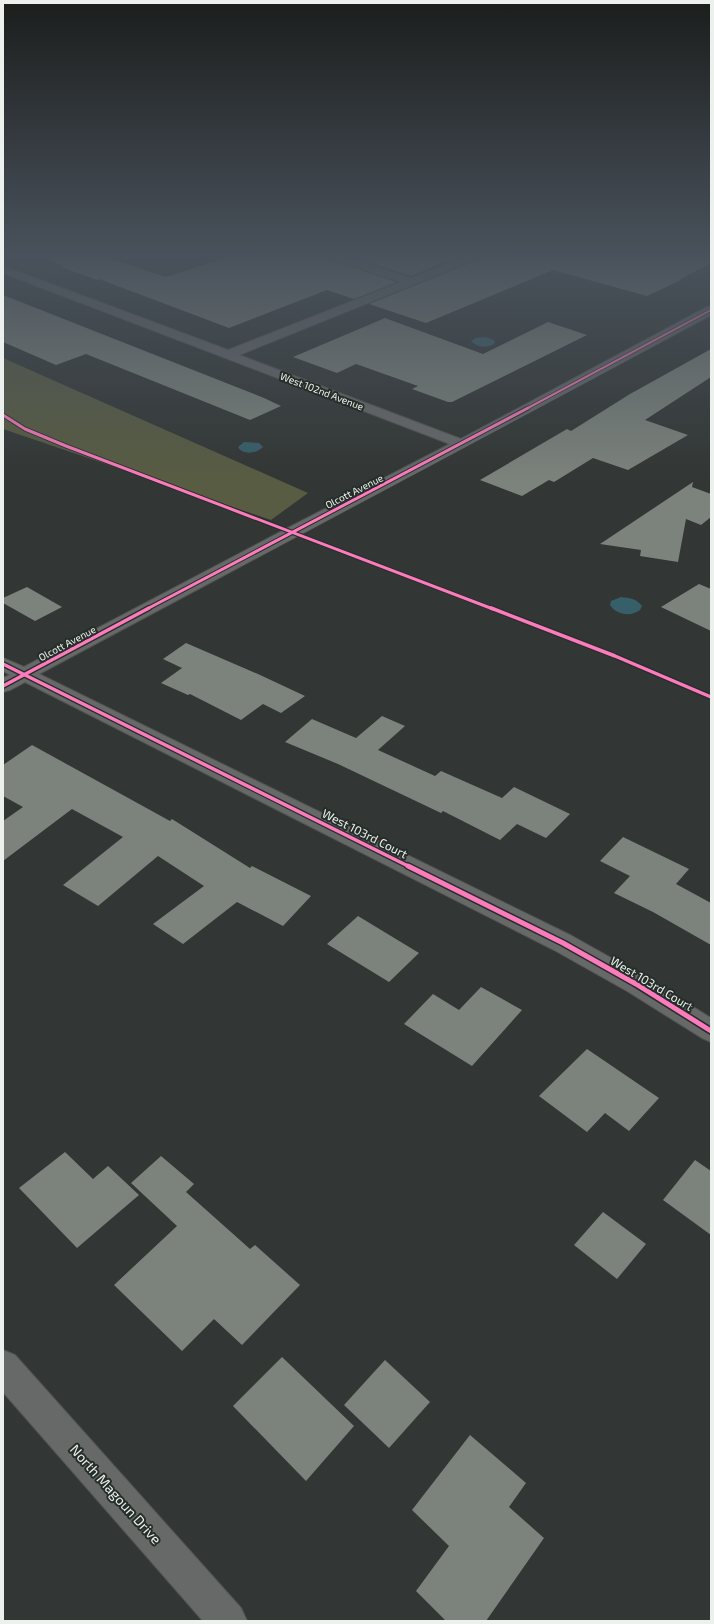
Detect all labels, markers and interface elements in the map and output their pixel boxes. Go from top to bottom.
street label: West 102nd Avenue [279,370,365,412]
street label: Olcott Avenue [323,471,385,511]
street label: Olcott Avenue [36,623,98,663]
street label: West 103rd Court [320,805,410,861]
street label: West 103rd Court [608,953,696,1013]
street label: North Magoun Drive [67,1441,165,1547]

